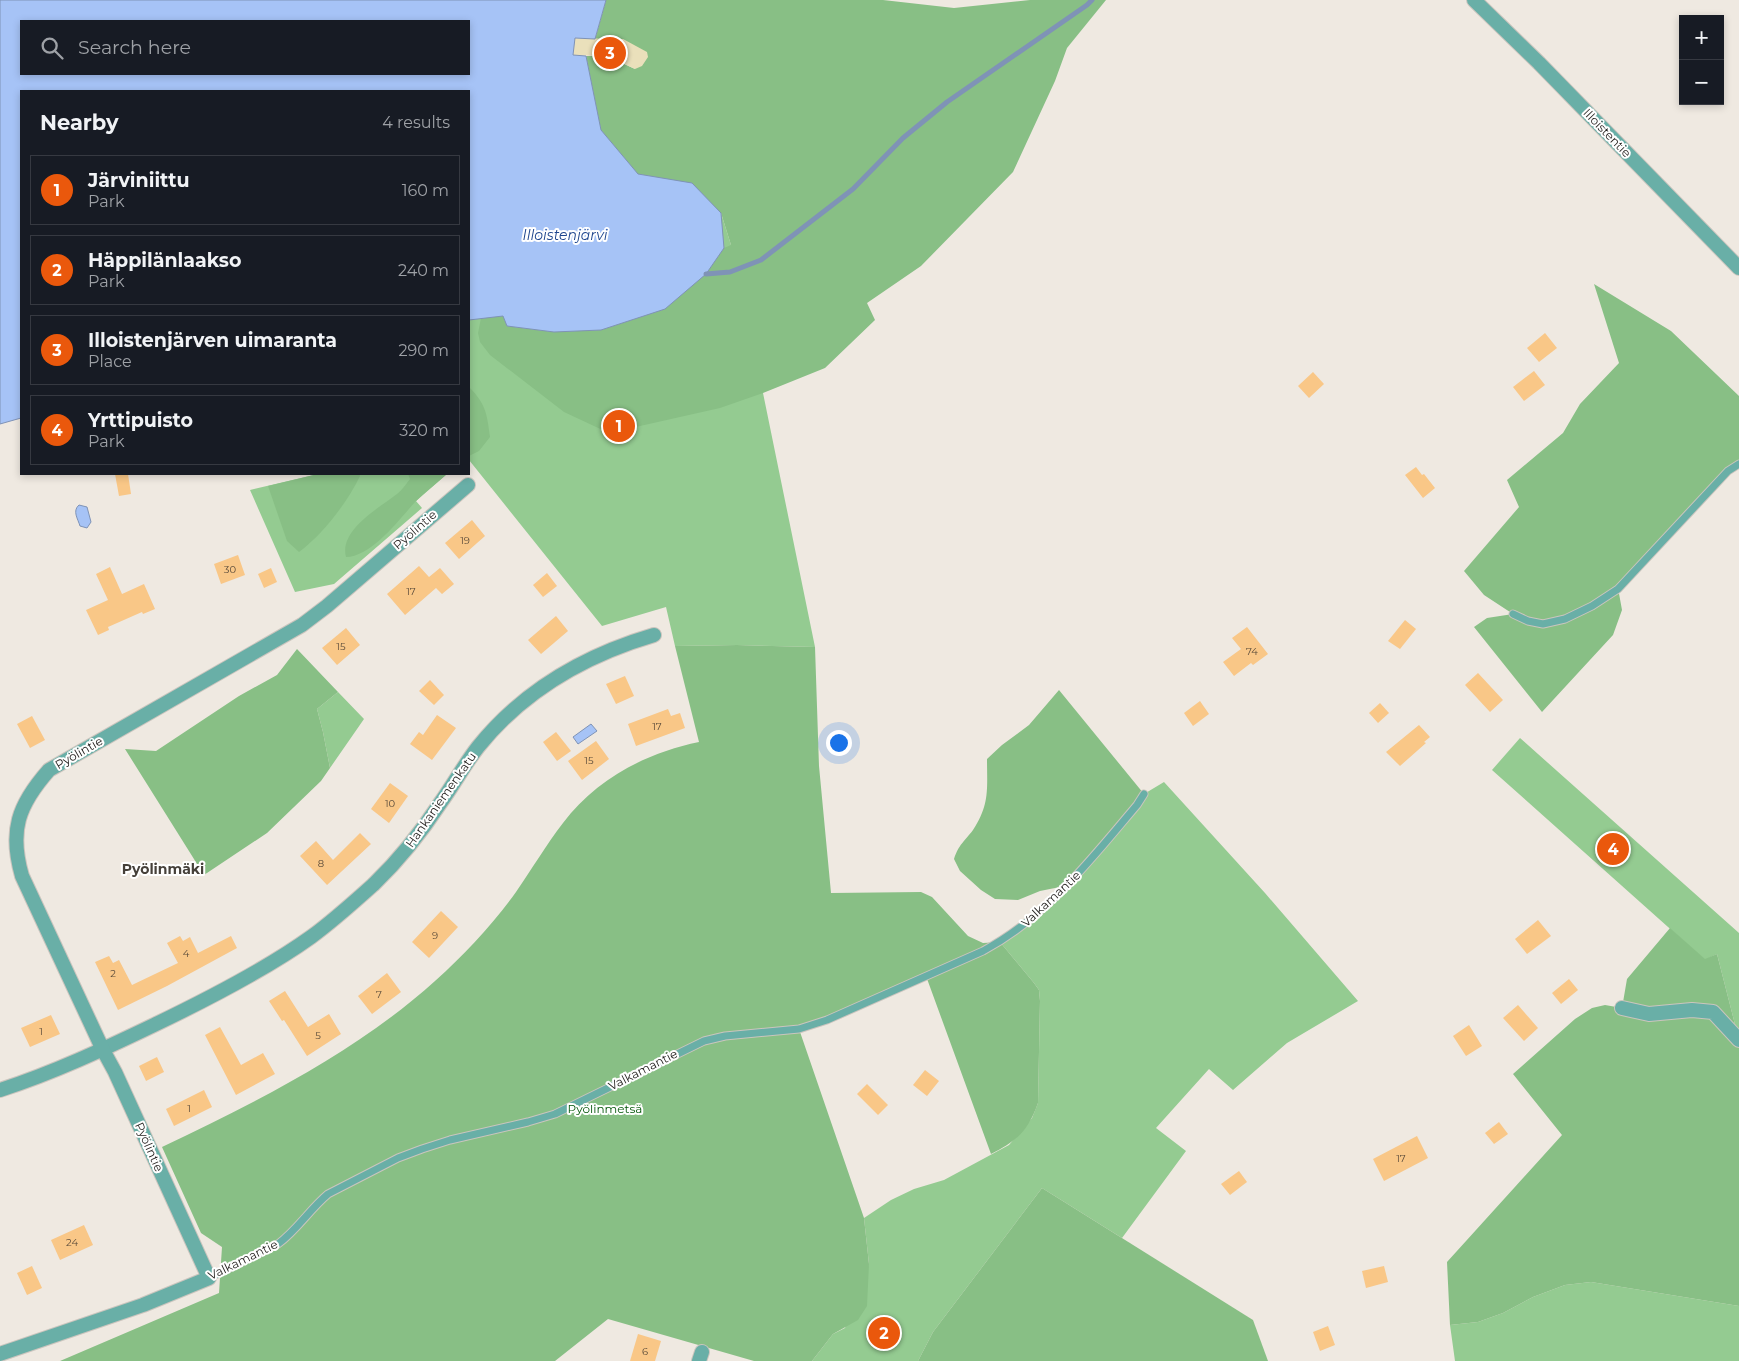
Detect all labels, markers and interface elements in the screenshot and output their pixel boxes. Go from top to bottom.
map controls [1679,15,1724,105]
button: + [1679,15,1724,60]
search box [20,20,470,75]
icon: search [38,34,66,62]
pin: 3 [594,34,626,72]
text: Search here [78,36,191,59]
button: − [1679,60,1724,105]
street label: Illoistentie [1580,105,1634,160]
text: Nearby [40,110,119,135]
text: 4 results [382,113,450,132]
text: Järviniittu [88,169,189,192]
text: 1 [54,181,60,200]
text: 160 m [402,181,449,200]
text: Park [88,192,125,211]
water label: Illoistenjärvi [523,226,608,244]
text: Häppilänlaakso [88,249,241,272]
text: 2 [52,261,62,280]
text: 240 m [398,261,449,280]
text: Park [88,272,125,291]
text: Illoistenjärven uimaranta [88,329,337,352]
text: 3 [52,341,62,360]
text: 290 m [398,341,449,360]
text: Place [88,352,132,371]
pin: 1 [603,407,635,445]
text: Yrttipuisto [88,409,193,432]
text: 4 [51,421,63,440]
text: 320 m [399,421,449,440]
text: Park [88,432,125,451]
street label: Pyölintie [390,507,439,552]
house number: 19 [460,534,470,547]
house number: 30 [224,563,237,576]
house number: 17 [406,585,416,598]
house number: 15 [336,640,346,653]
house number: 74 [1246,645,1258,658]
house number: 17 [652,720,662,733]
your location [826,730,852,756]
street label: Pyölintie [52,733,105,772]
street label: Hankaniemenkatu [402,749,479,850]
house number: 15 [584,754,594,767]
house number: 10 [385,797,395,810]
pin: 4 [1597,830,1629,868]
house number: 8 [318,857,324,870]
district label: Pyölinmäki [122,860,204,878]
street label: Valkamantie [1018,867,1083,930]
house number: 9 [432,929,438,942]
house number: 4 [183,947,190,960]
house number: 2 [110,967,116,980]
house number: 7 [376,988,382,1001]
house number: 1 [39,1025,43,1038]
house number: 5 [315,1029,321,1042]
street label: Valkamantie [606,1046,680,1093]
park label: Pyölinmetsä [568,1101,642,1116]
house number: 1 [187,1102,191,1115]
street label: Pyölintie [132,1120,167,1174]
house number: 17 [1396,1152,1406,1165]
house number: 24 [66,1236,78,1249]
street label: Valkamantie [206,1236,280,1283]
pin: 2 [868,1314,900,1352]
house number: 6 [642,1345,648,1358]

